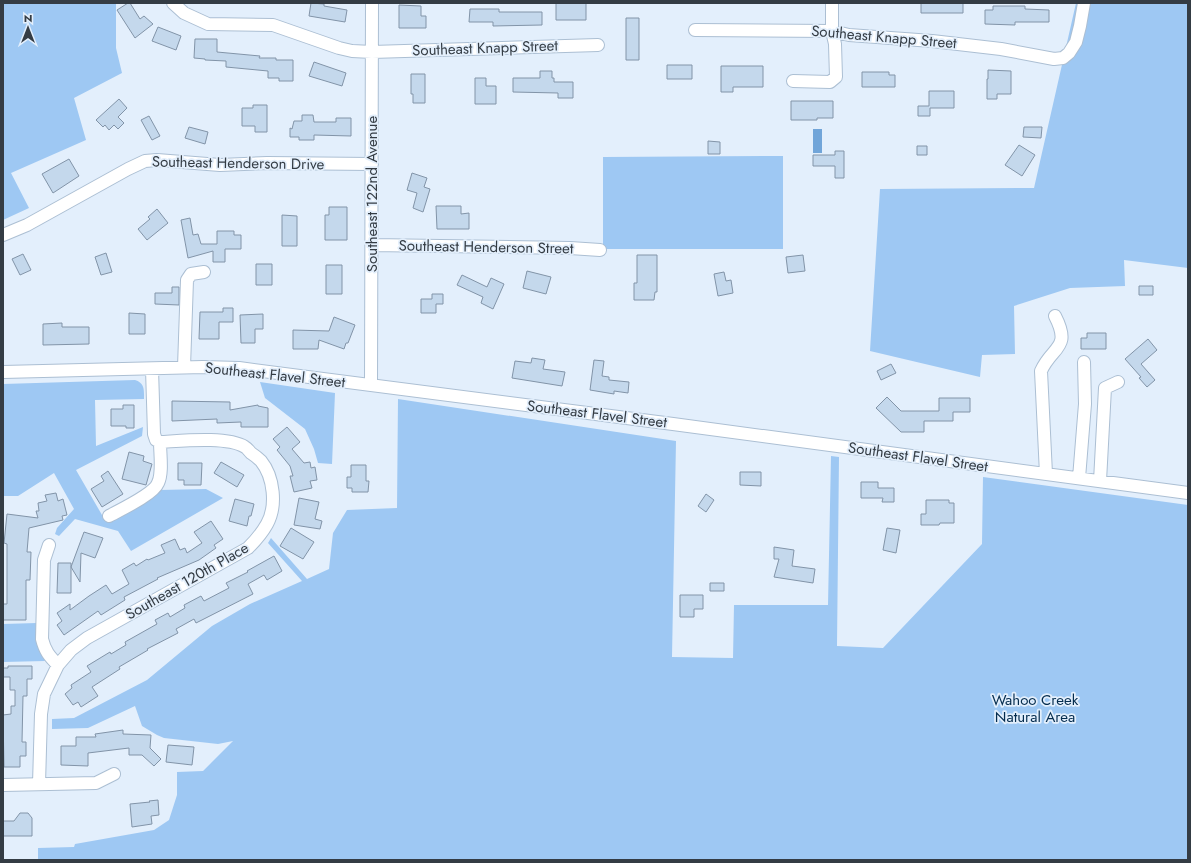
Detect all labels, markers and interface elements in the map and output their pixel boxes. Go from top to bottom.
north arrow [8,8,48,48]
text: N [24,10,32,26]
street label: Southeast Knapp Street [810,20,958,54]
street label: Southeast Knapp Street [412,34,559,62]
street label: Southeast 122nd Avenue [361,116,383,272]
street label: Southeast Henderson Drive [152,150,325,176]
street label: Southeast Henderson Street [398,234,574,260]
street label: Southeast Flavel Street [204,357,347,393]
street label: Southeast Flavel Street [526,395,669,434]
street label: Southeast Flavel Street [847,436,990,478]
street label: Southeast 120th Place [121,537,253,625]
park label: Wahoo Creek Natural Area [992,689,1079,728]

